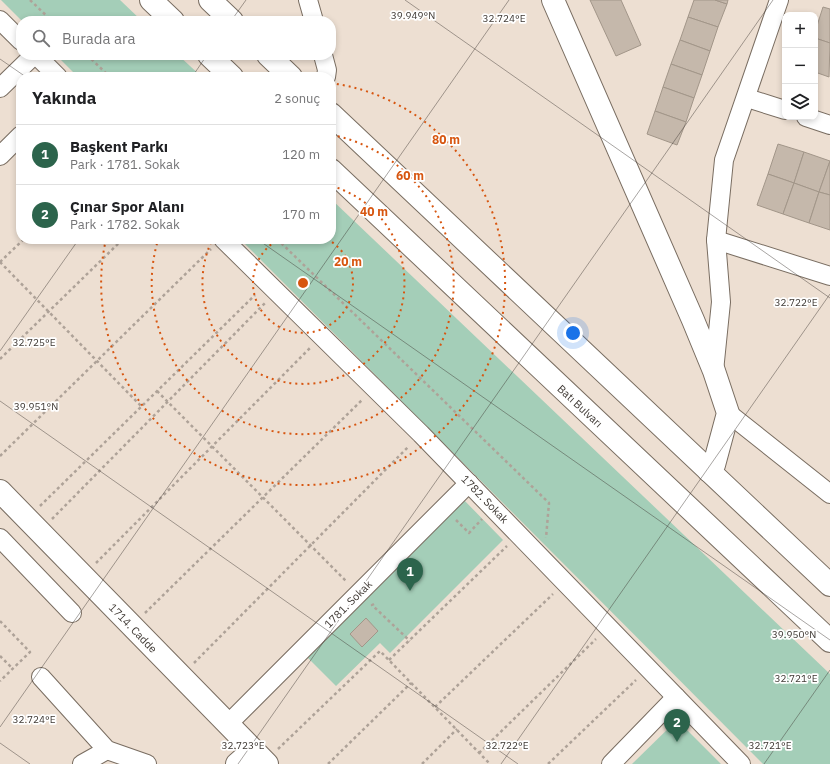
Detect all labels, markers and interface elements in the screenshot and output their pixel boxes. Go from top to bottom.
text: 39.949°N [391,9,435,22]
text: 32.724°E [482,12,526,25]
map controls [782,12,818,120]
button: + [782,12,818,48]
search box [16,16,336,60]
icon: search [30,27,52,49]
text: Burada ara [62,29,136,48]
button: − [782,48,818,84]
button: layers [782,84,818,120]
text: Yakında [32,87,96,109]
text: 2 sonuç [274,90,320,107]
text: 80 m [432,132,460,147]
text: Başkent Parkı [70,137,168,156]
text: 1 [41,146,49,163]
text: 120 m [282,146,320,163]
text: Park · 1781. Sokak [70,156,180,173]
text: 60 m [396,168,424,183]
text: Çınar Spor Alanı [70,197,184,216]
text: 40 m [360,204,388,219]
text: 2 [41,206,49,223]
text: 170 m [282,206,320,223]
text: Park · 1782. Sokak [70,216,180,233]
text: 20 m [334,254,362,269]
centre of rings [296,276,310,290]
text: 32.722°E [774,296,818,309]
your location [563,323,583,343]
text: 32.725°E [12,336,56,349]
street label: Batı Bulvarı [555,382,605,430]
text: 39.951°N [14,400,58,413]
street label: 1782. Sokak [458,472,512,526]
pin: 1 [397,558,423,591]
street label: 1781. Sokak [321,577,375,631]
street label: 1714. Cadde [106,600,160,656]
text: 39.950°N [772,628,816,641]
text: 32.721°E [774,672,818,685]
pin: 2 [664,709,690,742]
text: 32.724°E [12,713,56,726]
text: 32.723°E [221,739,265,752]
text: 32.722°E [485,739,529,752]
text: 32.721°E [748,739,792,752]

